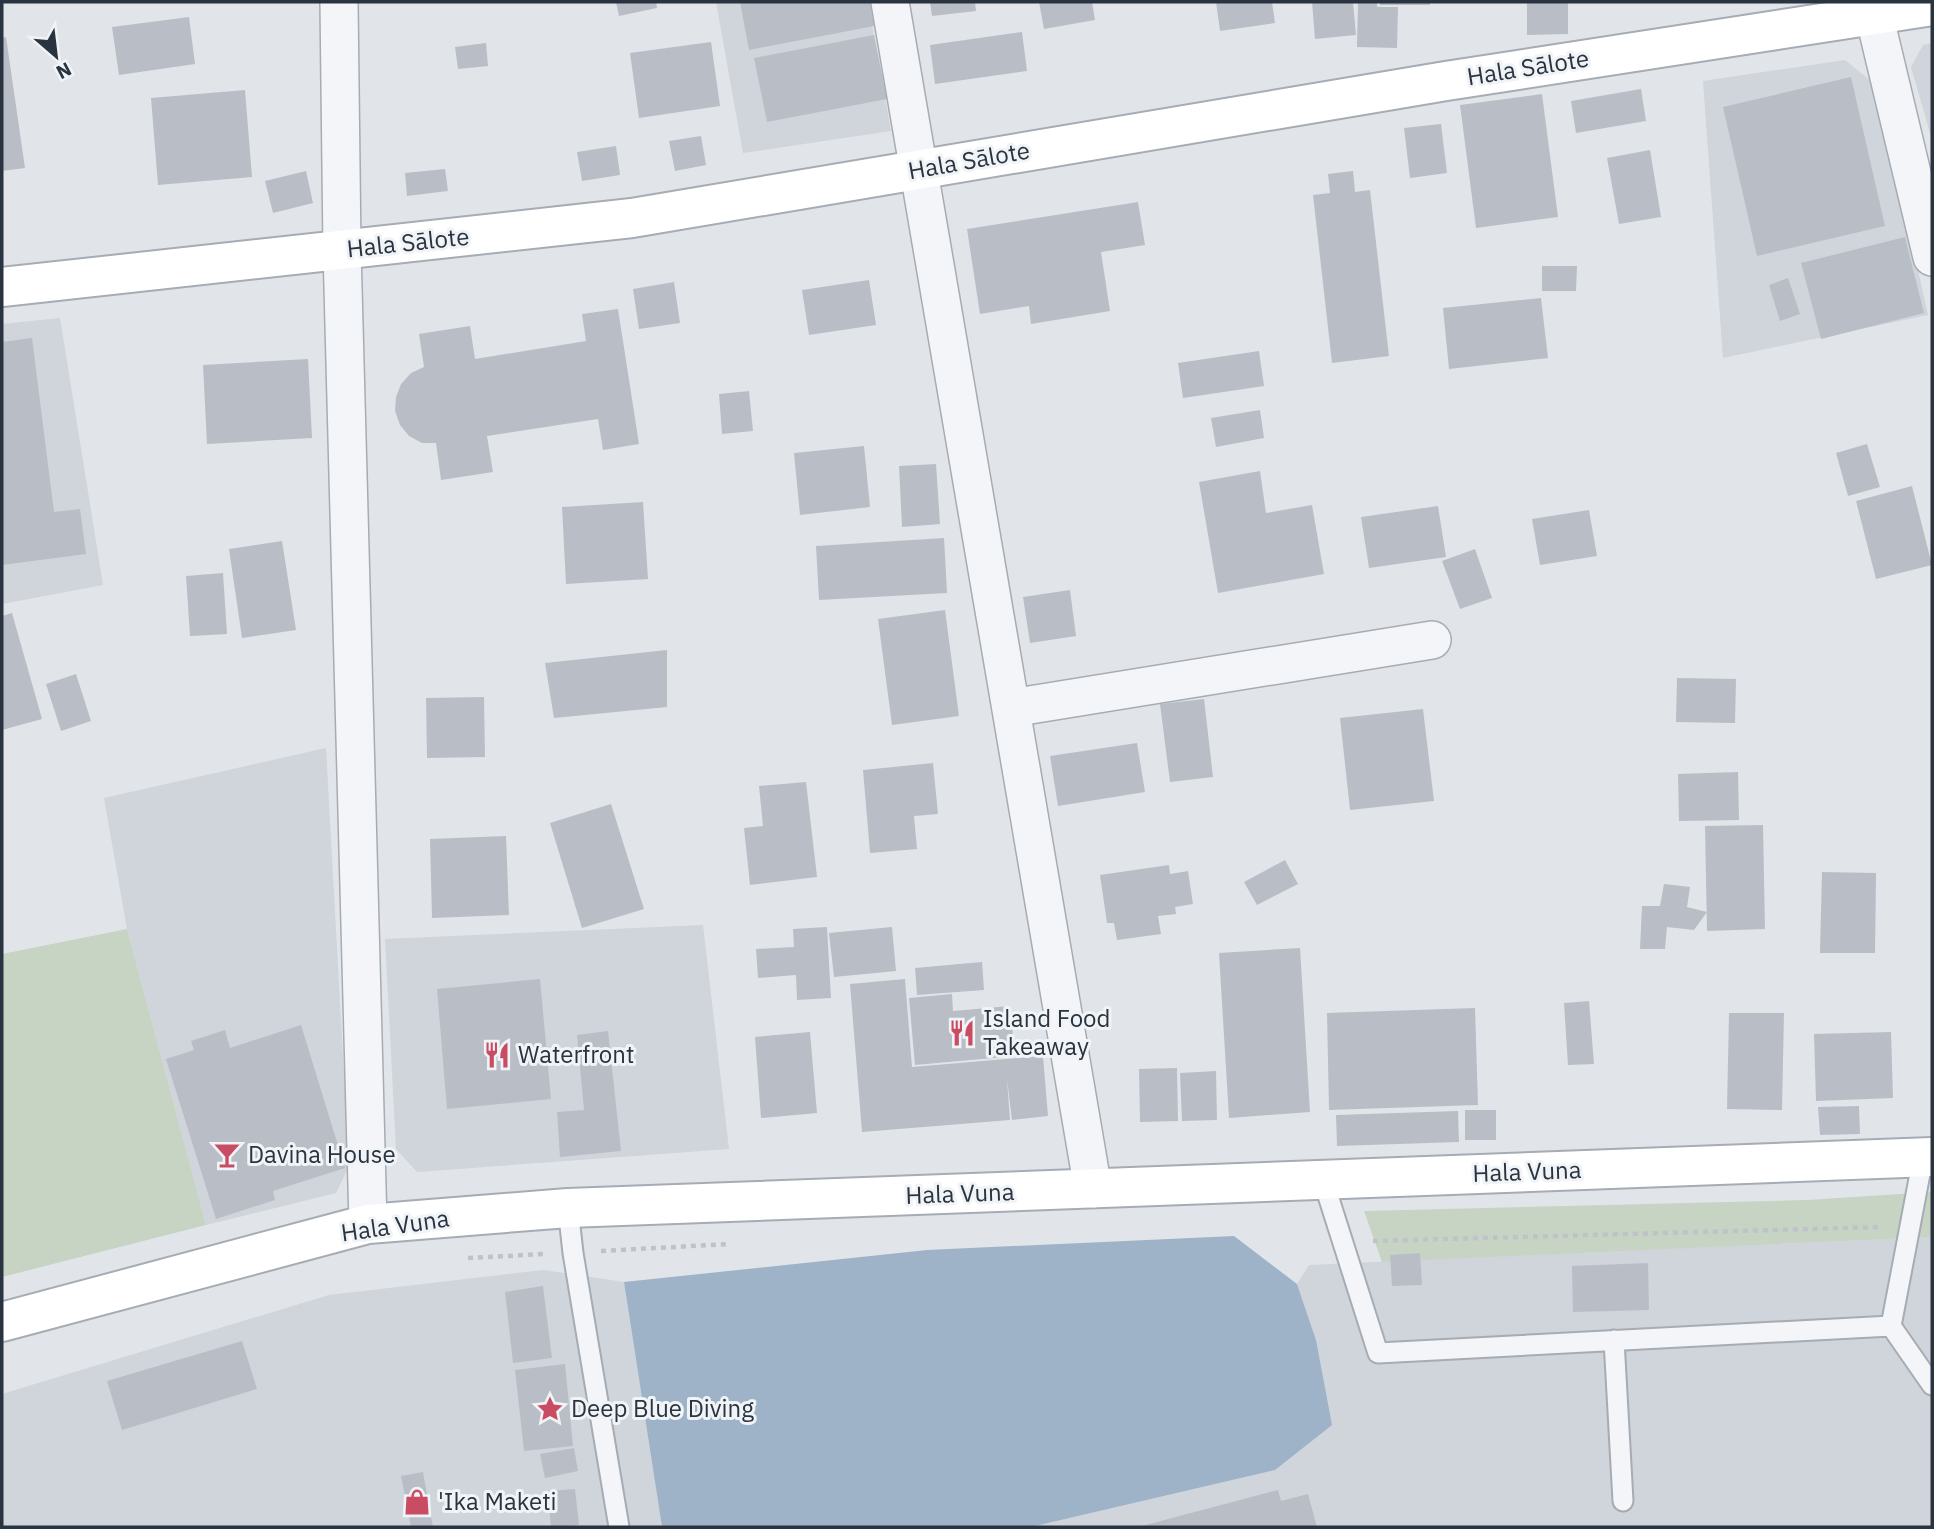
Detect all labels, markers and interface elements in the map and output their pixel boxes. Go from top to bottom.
north arrow [21,21,91,91]
street label: Hala Sālote [1465,42,1591,92]
text: N [52,57,76,85]
street label: Hala Sālote [905,134,1032,186]
street label: Hala Sālote [345,220,471,264]
place label: Island Food Takeaway [983,1002,1110,1062]
restaurant icon: Island Food Takeaway [947,1018,977,1048]
place label: Waterfront [518,1038,634,1070]
restaurant icon: Waterfront [482,1040,512,1070]
place label: Davina House [248,1138,396,1170]
bar icon: Davina House [212,1140,242,1170]
street label: Hala Vuna [1472,1153,1582,1189]
street label: Hala Vuna [905,1175,1015,1211]
street label: Hala Vuna [339,1202,451,1248]
place label: Deep Blue Diving [571,1392,754,1424]
place icon: Deep Blue Diving [535,1394,565,1424]
place label: 'Ika Maketi [438,1485,557,1517]
shop icon: 'Ika Maketi [402,1487,432,1517]

